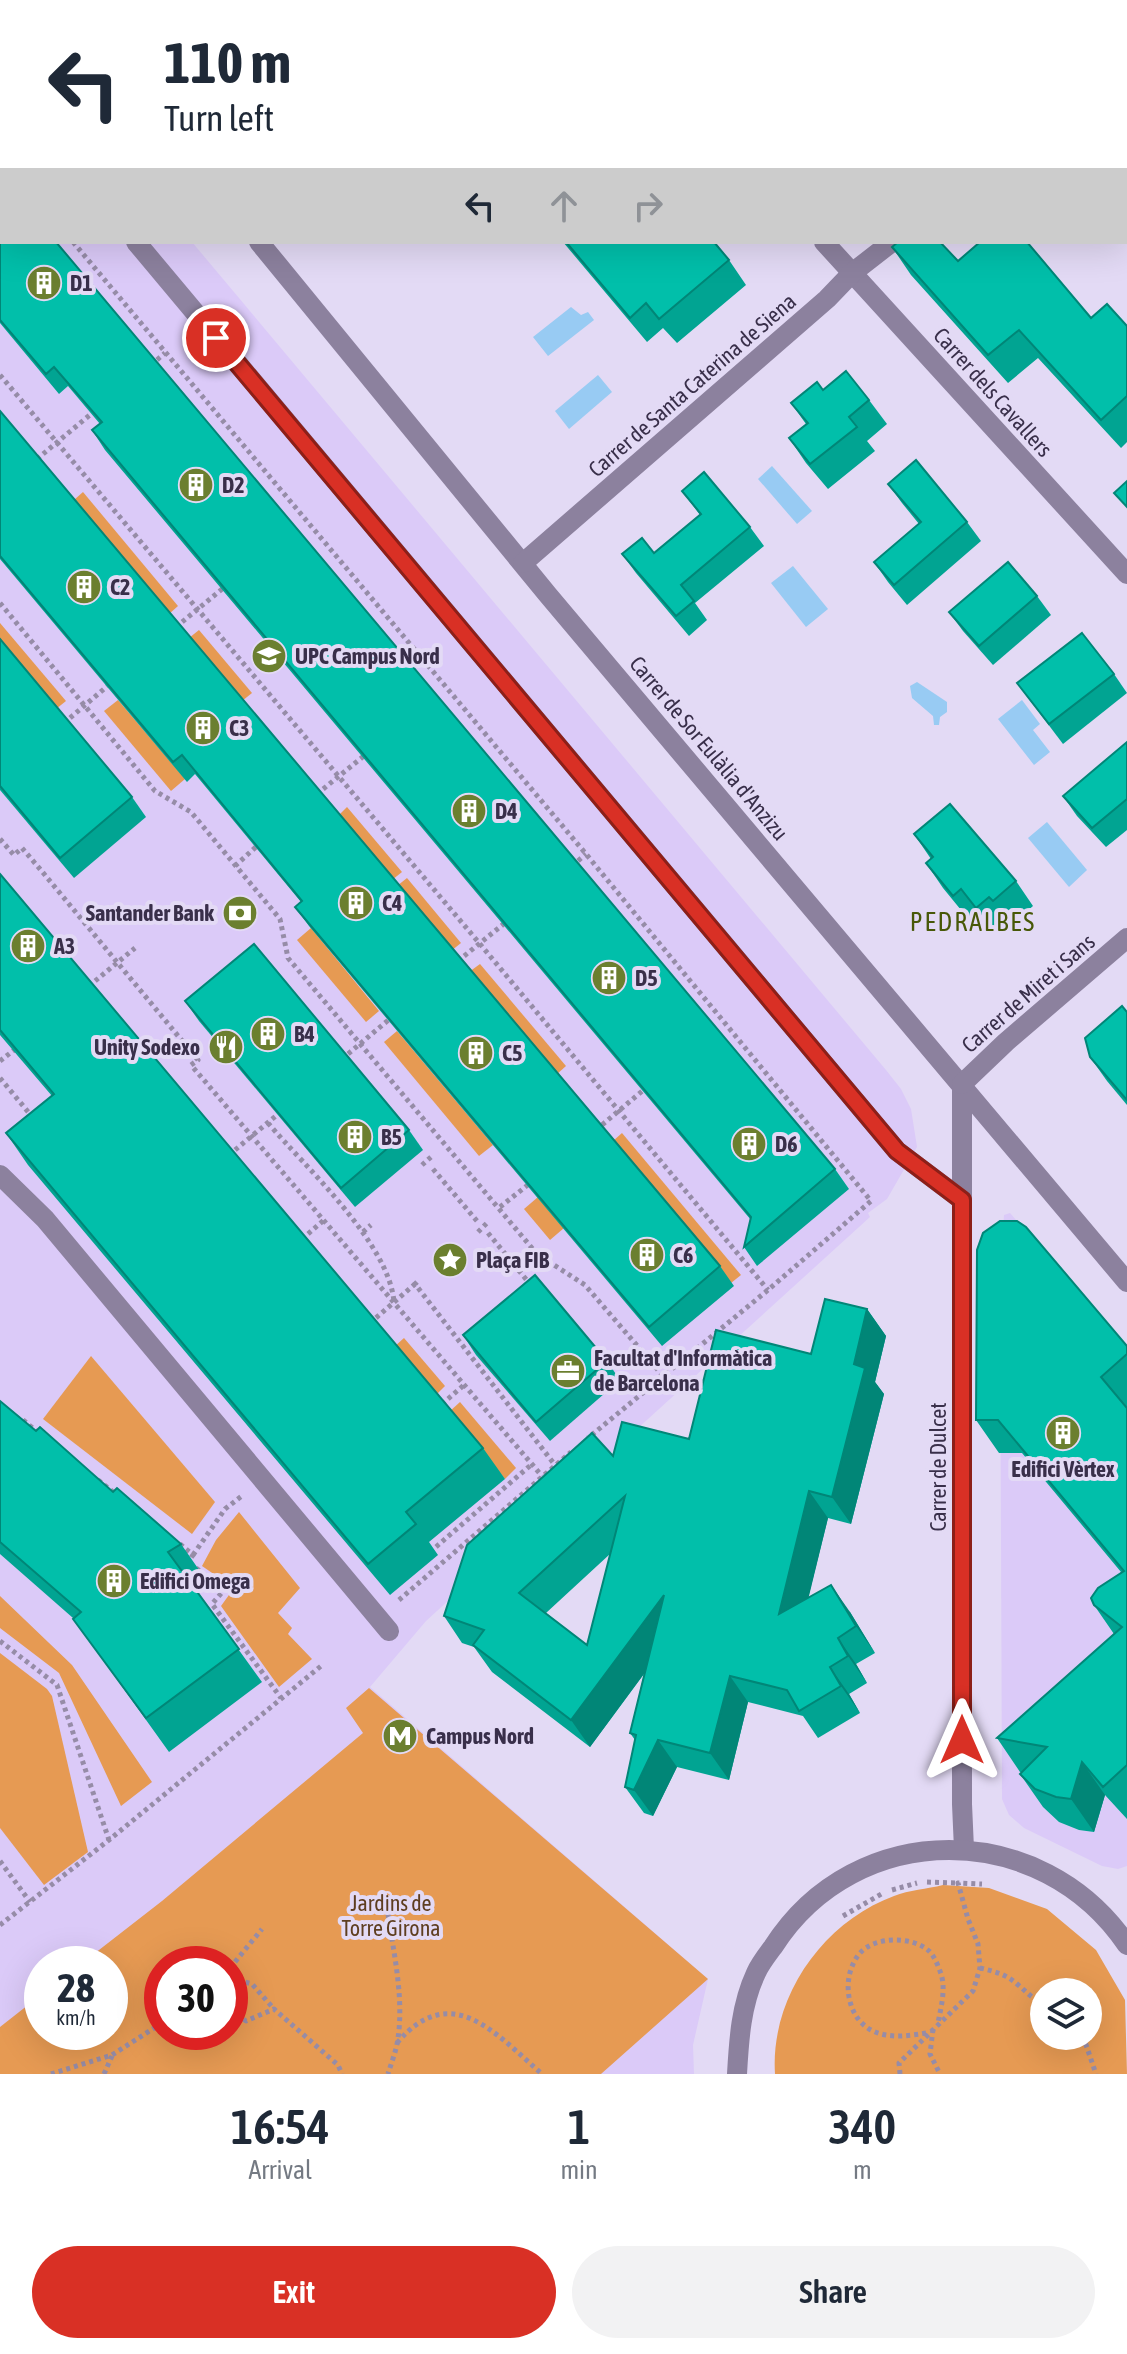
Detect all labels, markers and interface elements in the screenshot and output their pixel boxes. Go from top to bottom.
text: 110 m [164,31,291,95]
icon: left [32,32,136,136]
text: Turn left [164,97,274,139]
icon: left [458,184,502,228]
icon: ahead [542,184,586,228]
icon: right [626,184,670,228]
building icon: D1 [25,264,63,302]
place label: D1 [70,270,93,296]
street label: Carrer de Santa Caterina de Siena [583,288,801,482]
pin [182,304,250,372]
icon: arrive [194,316,238,360]
street label: Carrer dels Cavallers [928,322,1058,462]
building icon: D2 [177,466,215,504]
place label: D2 [222,472,245,498]
building icon: C2 [65,568,103,606]
place label: C2 [110,574,130,600]
school or university icon: UPC Campus Nord [250,637,288,675]
place label: UPC Campus Nord [295,643,440,669]
street label: Carrer de Sor Eulàlia d'Anzizu [624,651,794,845]
building icon: C3 [184,709,222,747]
place label: C3 [229,715,249,741]
building icon: D4 [450,792,488,830]
place label: D4 [495,798,518,824]
building icon: C4 [337,884,375,922]
place label: C4 [382,890,402,916]
bank icon: Santander Bank [221,894,259,932]
place label: Santander Bank [86,900,214,926]
district label: PEDRALBES [910,907,1036,937]
building icon: A3 [9,927,47,965]
street label: Carrer de Miret i Sans [956,928,1100,1058]
place label: A3 [53,933,75,959]
building icon: D5 [590,959,628,997]
place label: D5 [635,965,658,991]
building icon: B4 [249,1015,287,1053]
place label: B4 [294,1021,315,1047]
restaurant icon: Unity Sodexo [207,1028,245,1066]
place label: Unity Sodexo [94,1034,200,1060]
building icon: C5 [457,1034,495,1072]
place label: C5 [502,1040,522,1066]
building icon: B5 [336,1118,374,1156]
place label: B5 [381,1124,402,1150]
building icon: D6 [730,1125,768,1163]
place label: D6 [775,1131,798,1157]
building icon: C6 [628,1236,666,1274]
place icon: Plaça FIB [431,1241,469,1279]
place label: C6 [673,1242,693,1268]
place label: Plaça FIB [476,1247,550,1273]
place label: Facultat d'Informàtica de Barcelona [594,1345,772,1396]
office icon: Facultat d'Informàtica de Barcelona [549,1352,587,1390]
street label: Carrer de Dulcet [925,1402,951,1532]
building icon: Edifici Vèrtex [1044,1414,1082,1452]
place label: Edifici Vèrtex [1011,1456,1115,1482]
building icon: Edifici Omega [95,1562,133,1600]
place label: Edifici Omega [140,1568,250,1594]
position arrow [920,1698,1004,1782]
metro station icon: Campus Nord [381,1717,419,1755]
place label: Campus Nord [426,1723,534,1749]
park label: Jardins de Torre Girona [341,1890,441,1941]
speed limit sign: 30 [144,1946,248,2050]
text: 28 [57,1965,95,2010]
map controls [1030,1978,1102,2050]
button: layers [1030,1978,1102,2050]
text: km/h [56,2006,96,2029]
text: 16:54 [231,2099,330,2154]
text: 1 [568,2099,590,2154]
text: 340 [829,2099,896,2154]
text: Arrival [248,2155,312,2185]
text: min [560,2155,598,2185]
text: m [853,2155,872,2185]
button: Exit [32,2246,556,2338]
button: Share [572,2246,1095,2338]

